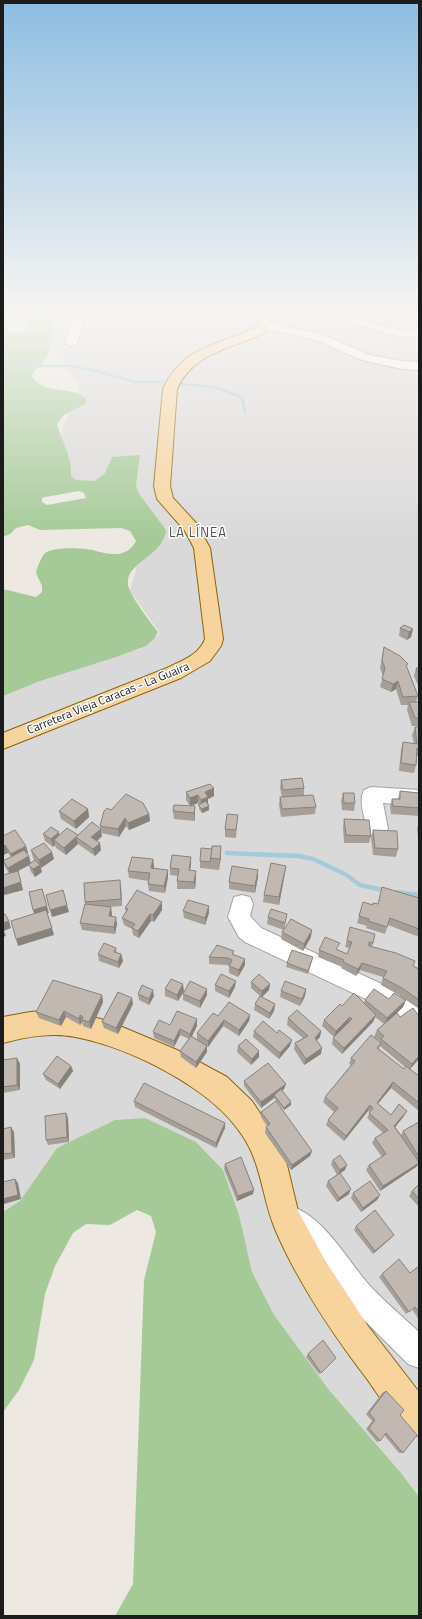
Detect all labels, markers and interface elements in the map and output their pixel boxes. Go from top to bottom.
district label: LA LÍNEA [169,522,227,542]
street label: Carretera Vieja Caracas - La Guaira [24,656,192,739]

